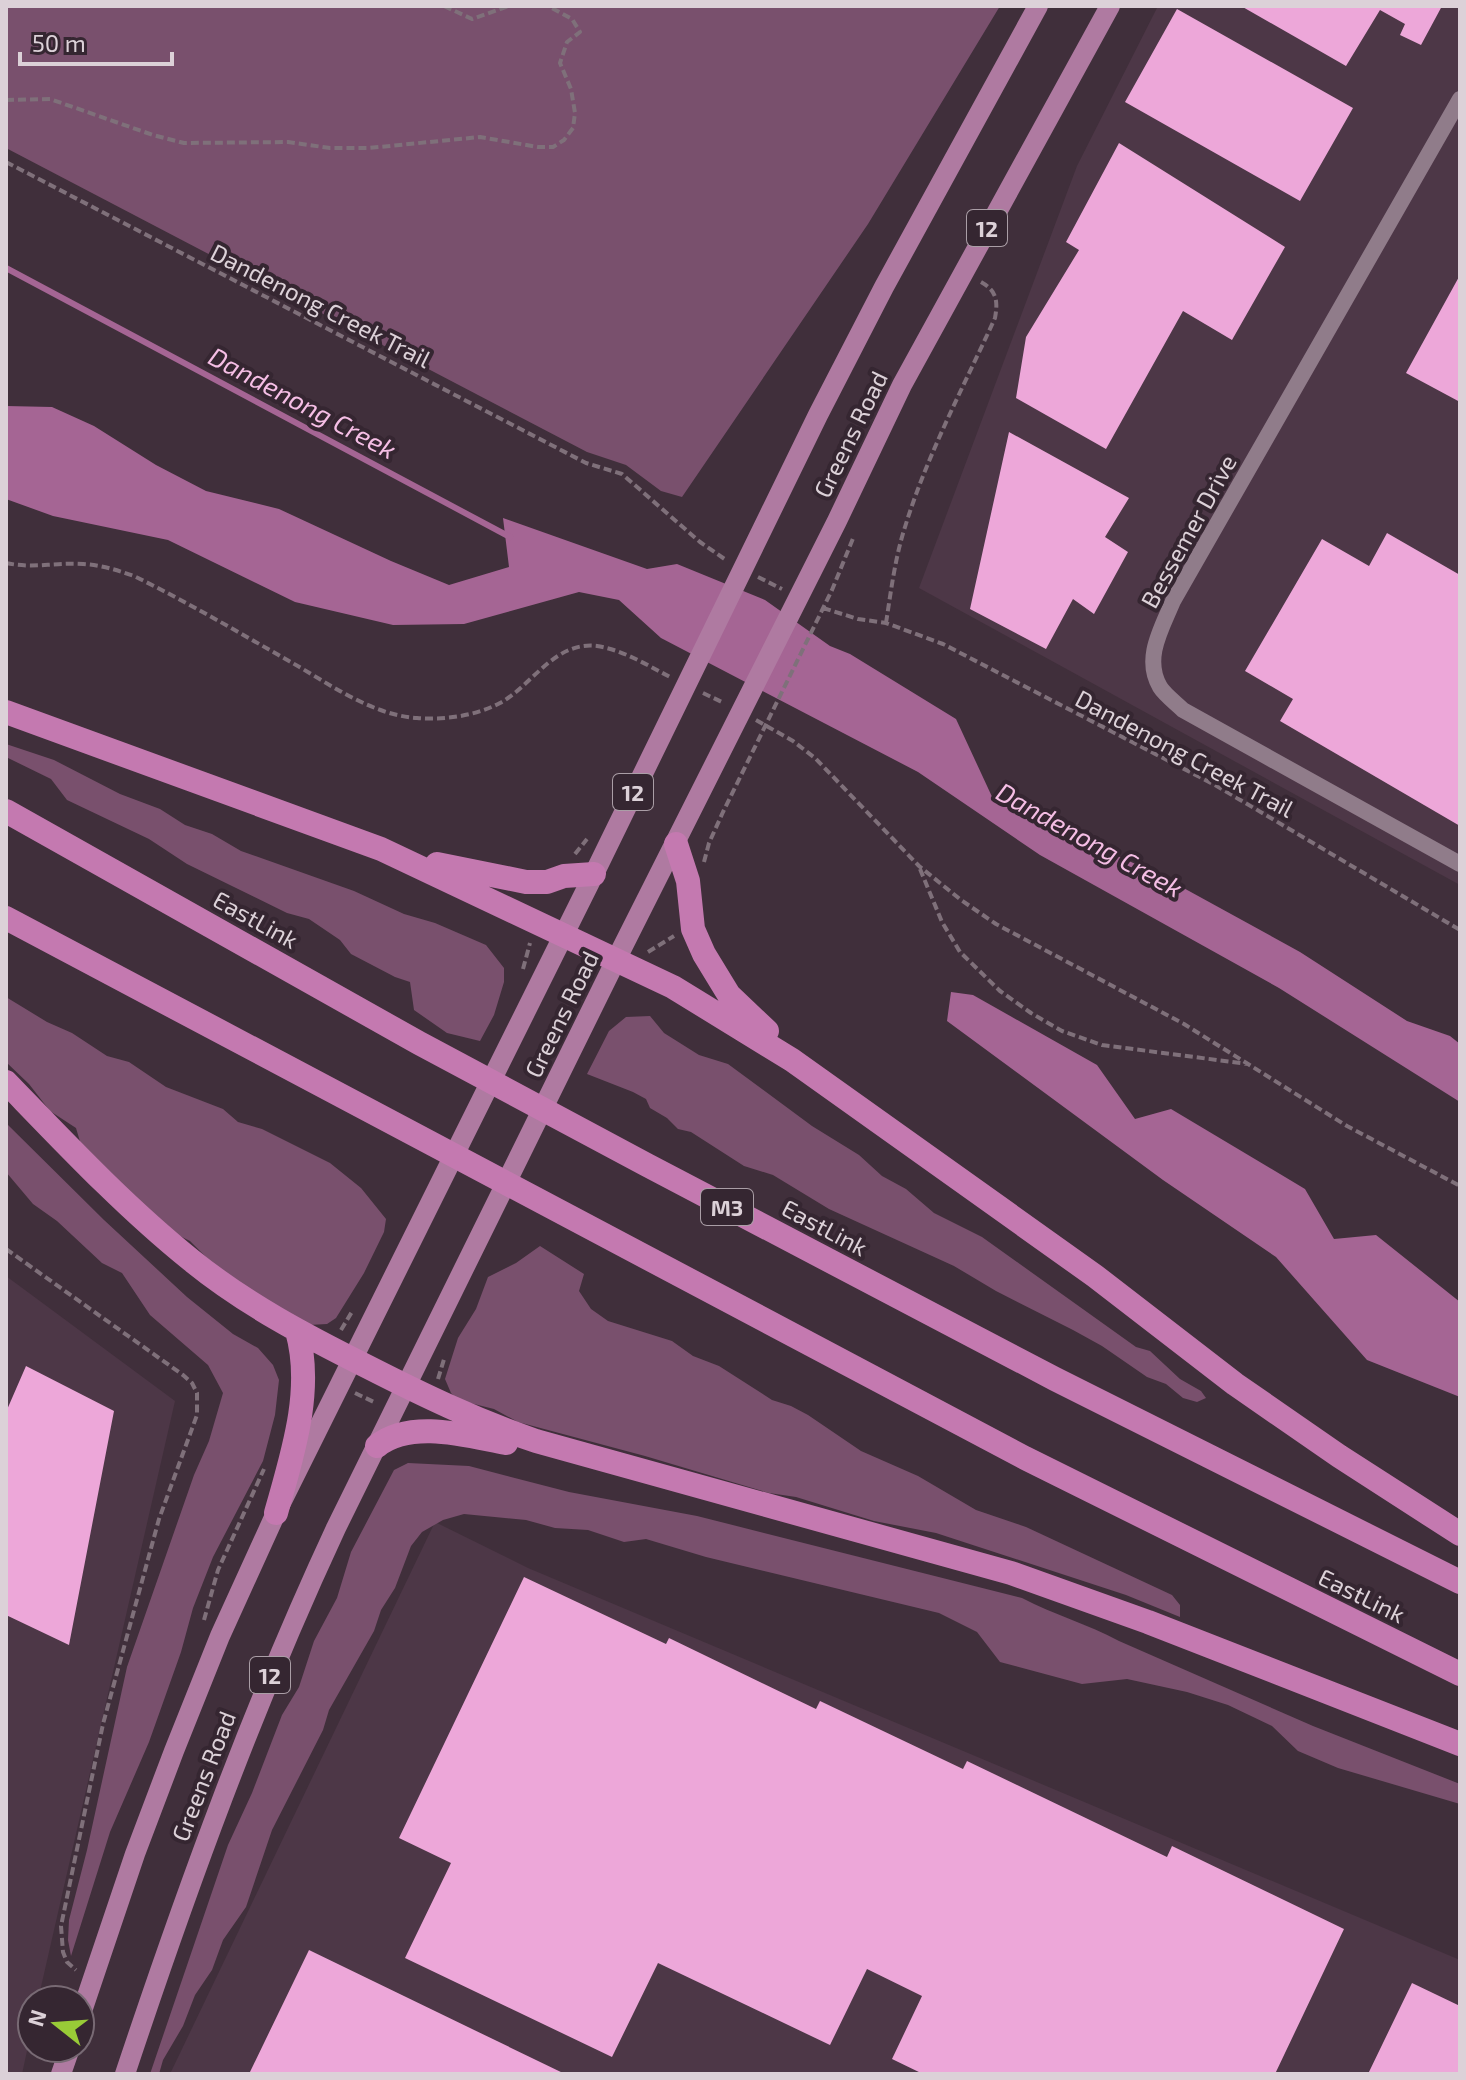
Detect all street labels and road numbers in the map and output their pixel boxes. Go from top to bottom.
road number: 12 [967,210,1007,246]
street label: Dandenong Creek Trail [206,237,436,373]
street label: Greens Road [807,366,893,502]
street label: Bessemer Drive [1134,449,1242,613]
street label: Dandenong Creek Trail [1071,683,1299,823]
road number: 12 [613,774,653,810]
street label: EastLink [209,884,303,954]
street label: Greens Road [518,946,604,1082]
road number: M3 [701,1189,753,1225]
street label: EastLink [777,1193,873,1261]
street label: EastLink [1314,1562,1410,1628]
road number: 12 [250,1657,290,1693]
street label: Greens Road [165,1707,241,1845]

